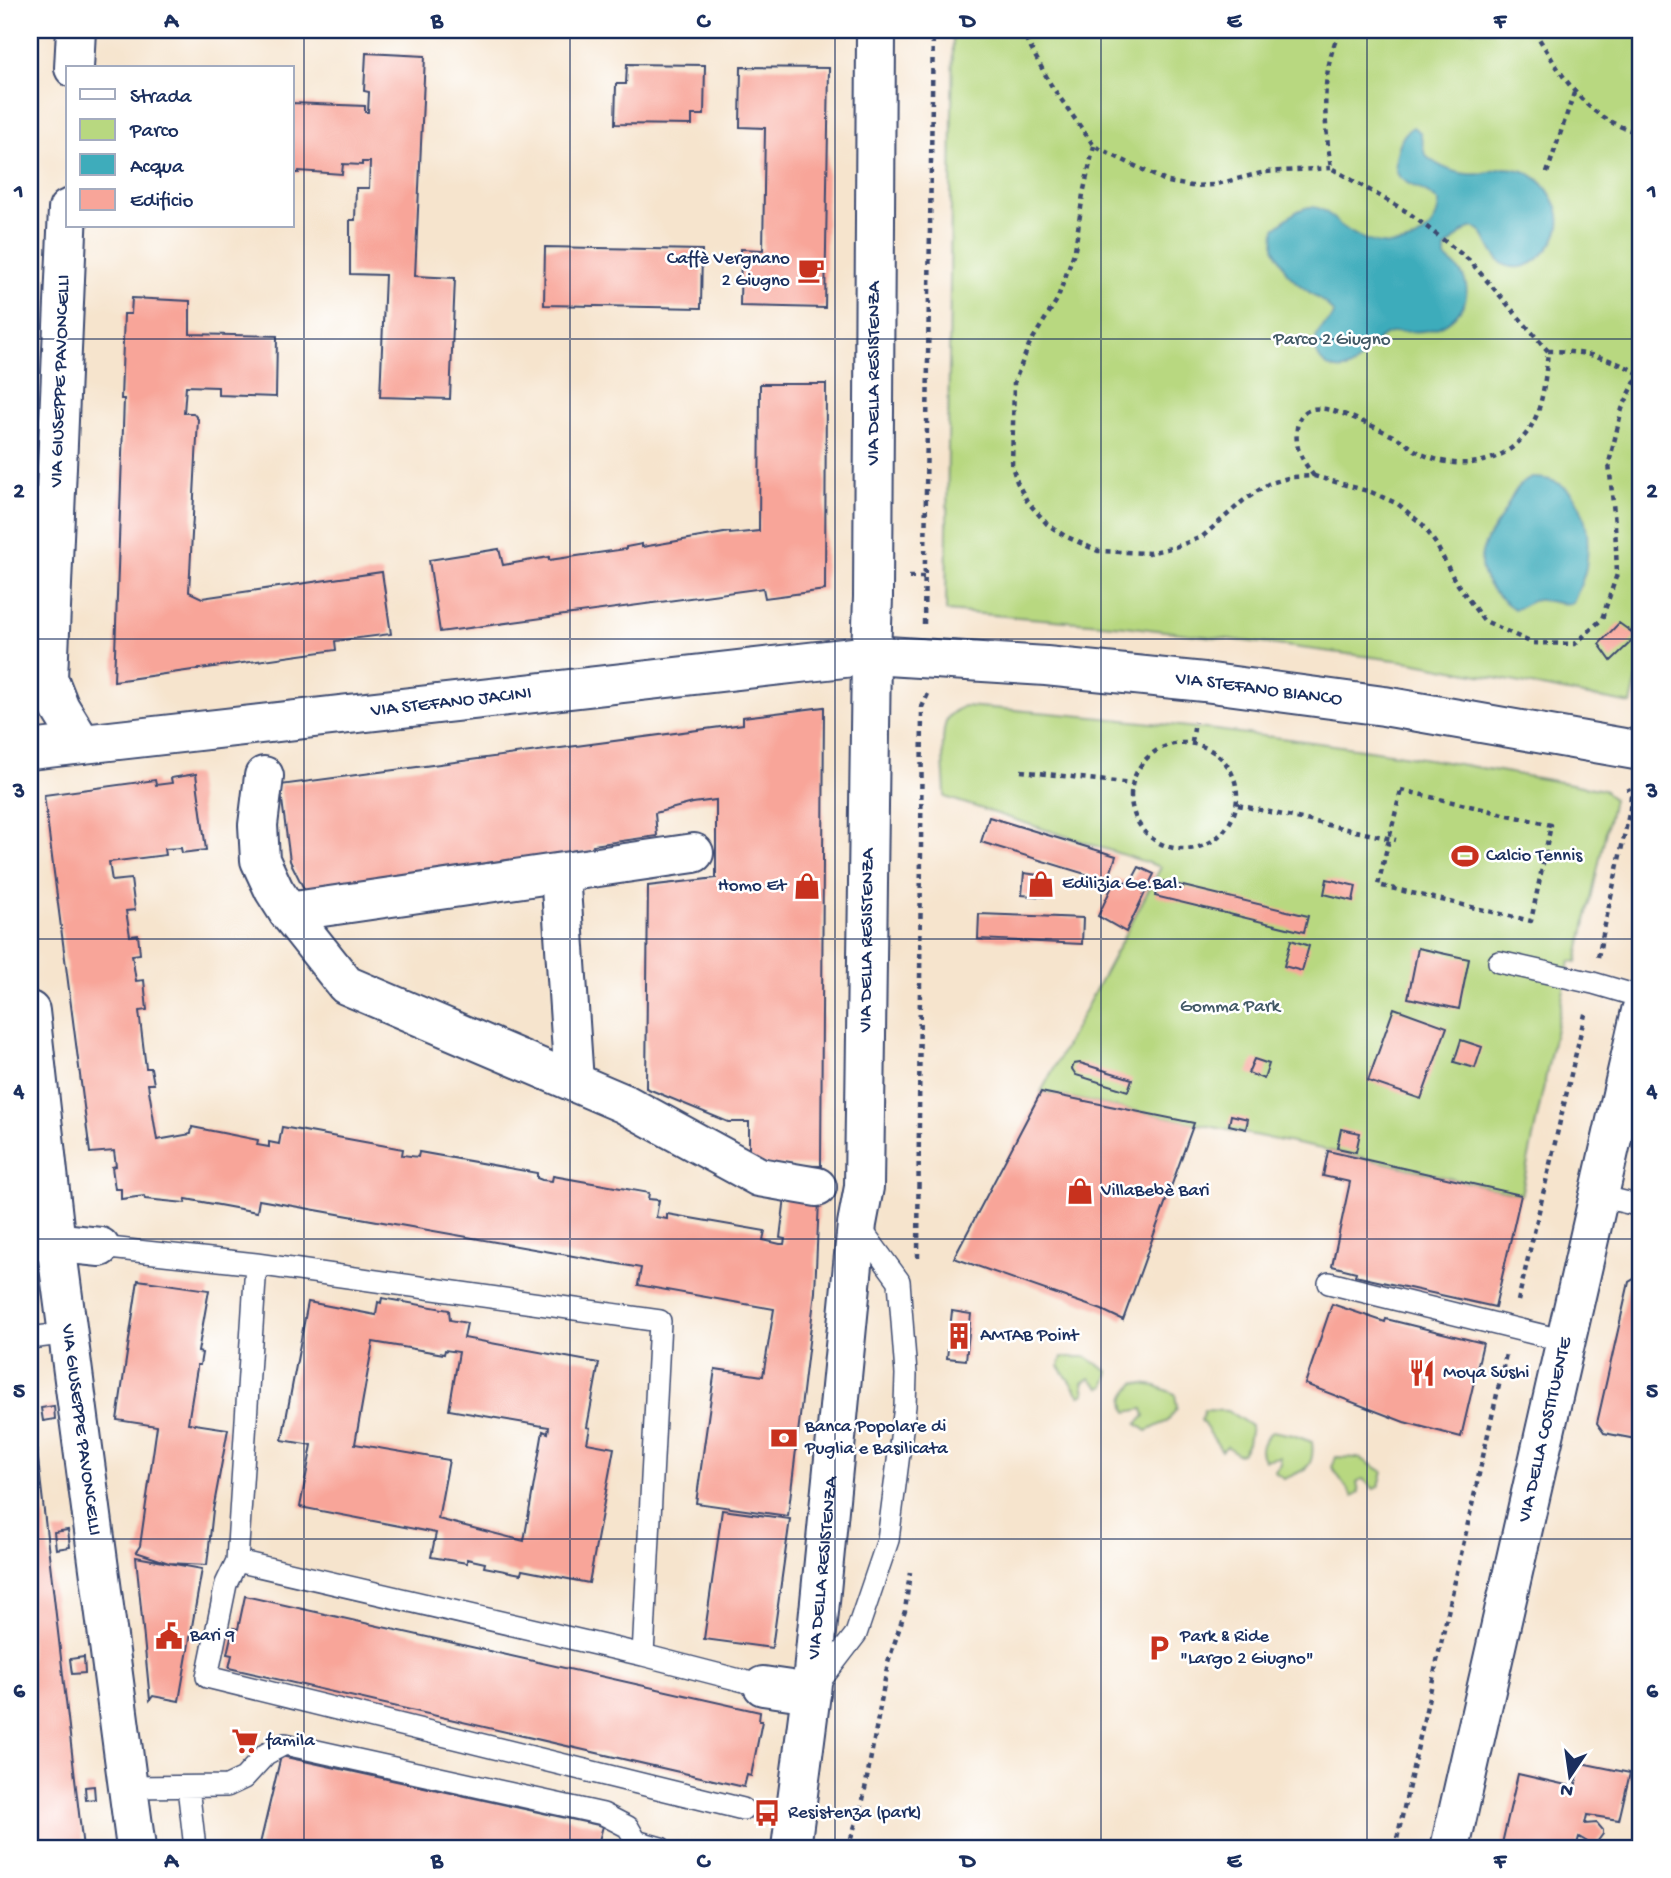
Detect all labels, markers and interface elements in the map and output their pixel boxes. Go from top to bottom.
text: A [163,9,179,36]
text: B [430,9,444,36]
text: C [697,9,712,36]
text: D [959,9,977,36]
text: E [1227,9,1243,36]
text: F [1493,9,1508,36]
legend [66,66,294,228]
text: Strada [130,86,193,111]
text: Parco [129,120,179,145]
text: Acqua [130,156,185,181]
text: 1 [13,179,24,206]
text: 1 [1646,179,1657,206]
text: Edificio [130,190,194,215]
place label: Caffè Vergnano 2 Giugno [667,248,790,293]
cafe icon: Caffè Vergnano 2 Giugno [796,255,826,285]
street label: VIA GIUSEPPE PAVONCELLI [46,274,76,489]
street label: VIA DELLA RESISTENZA [862,279,886,466]
park label: Parco 2 Giugno [1272,329,1391,352]
text: 2 [13,479,25,506]
text: 2 [1646,479,1658,506]
street label: VIA STEFANO BIANCO [1174,668,1344,712]
street label: VIA STEFANO JACINI [369,682,533,723]
text: 3 [12,779,25,806]
text: 3 [1645,779,1658,806]
sports icon: Calcio Tennis [1450,841,1480,871]
place label: Calcio Tennis [1486,845,1583,868]
street label: VIA DELLA RESISTENZA [855,846,880,1033]
shop icon: Edilizia Ge.Bal. [1026,869,1056,899]
shop icon: Homo Et [792,871,822,901]
place label: Edilizia Ge.Bal. [1062,873,1183,896]
place label: Homo Et [718,875,788,898]
park label: Gomma Park [1180,996,1282,1019]
text: 4 [13,1079,25,1106]
text: 4 [1646,1079,1658,1106]
shop icon: VillaBebè Bari [1065,1176,1095,1206]
place label: VillaBebè Bari [1100,1180,1210,1203]
building icon: AMTAB Point [944,1321,974,1351]
street label: VIA GIUSEPPE PAVONCELLI [55,1322,106,1537]
place label: AMTAB Point [980,1325,1081,1348]
street label: VIA DELLA COSTITUENTE [1513,1334,1578,1525]
restaurant icon: Moya Sushi [1407,1358,1437,1388]
place label: Moya Sushi [1443,1362,1530,1385]
text: 5 [13,1379,25,1406]
text: 5 [1646,1379,1658,1406]
place label: Banca Popolare di Puglia e Basilicata [804,1416,949,1461]
bank icon: Banca Popolare di Puglia e Basilicata [769,1423,799,1453]
street label: VIA DELLA RESISTENZA [803,1473,844,1662]
public building icon: Bari 9 [154,1621,184,1651]
place label: Bari 9 [189,1625,236,1648]
place label: Park & Ride "Largo 2 Giugno" [1179,1626,1314,1671]
parking icon: Park & Ride "Largo 2 Giugno" [1144,1633,1174,1663]
text: 6 [13,1679,26,1706]
text: 6 [1646,1679,1659,1706]
supermarket icon: famila [230,1726,260,1756]
place label: famila [265,1730,316,1753]
north arrow [1534,1742,1604,1812]
text: N [1558,1777,1576,1802]
bus stop icon: Resistenza (park) [752,1798,782,1828]
place label: Resistenza (park) [788,1802,922,1825]
text: A [163,1849,179,1876]
text: B [430,1849,444,1876]
text: C [697,1849,712,1876]
text: D [959,1849,977,1876]
text: E [1227,1849,1243,1876]
text: F [1493,1849,1508,1876]

